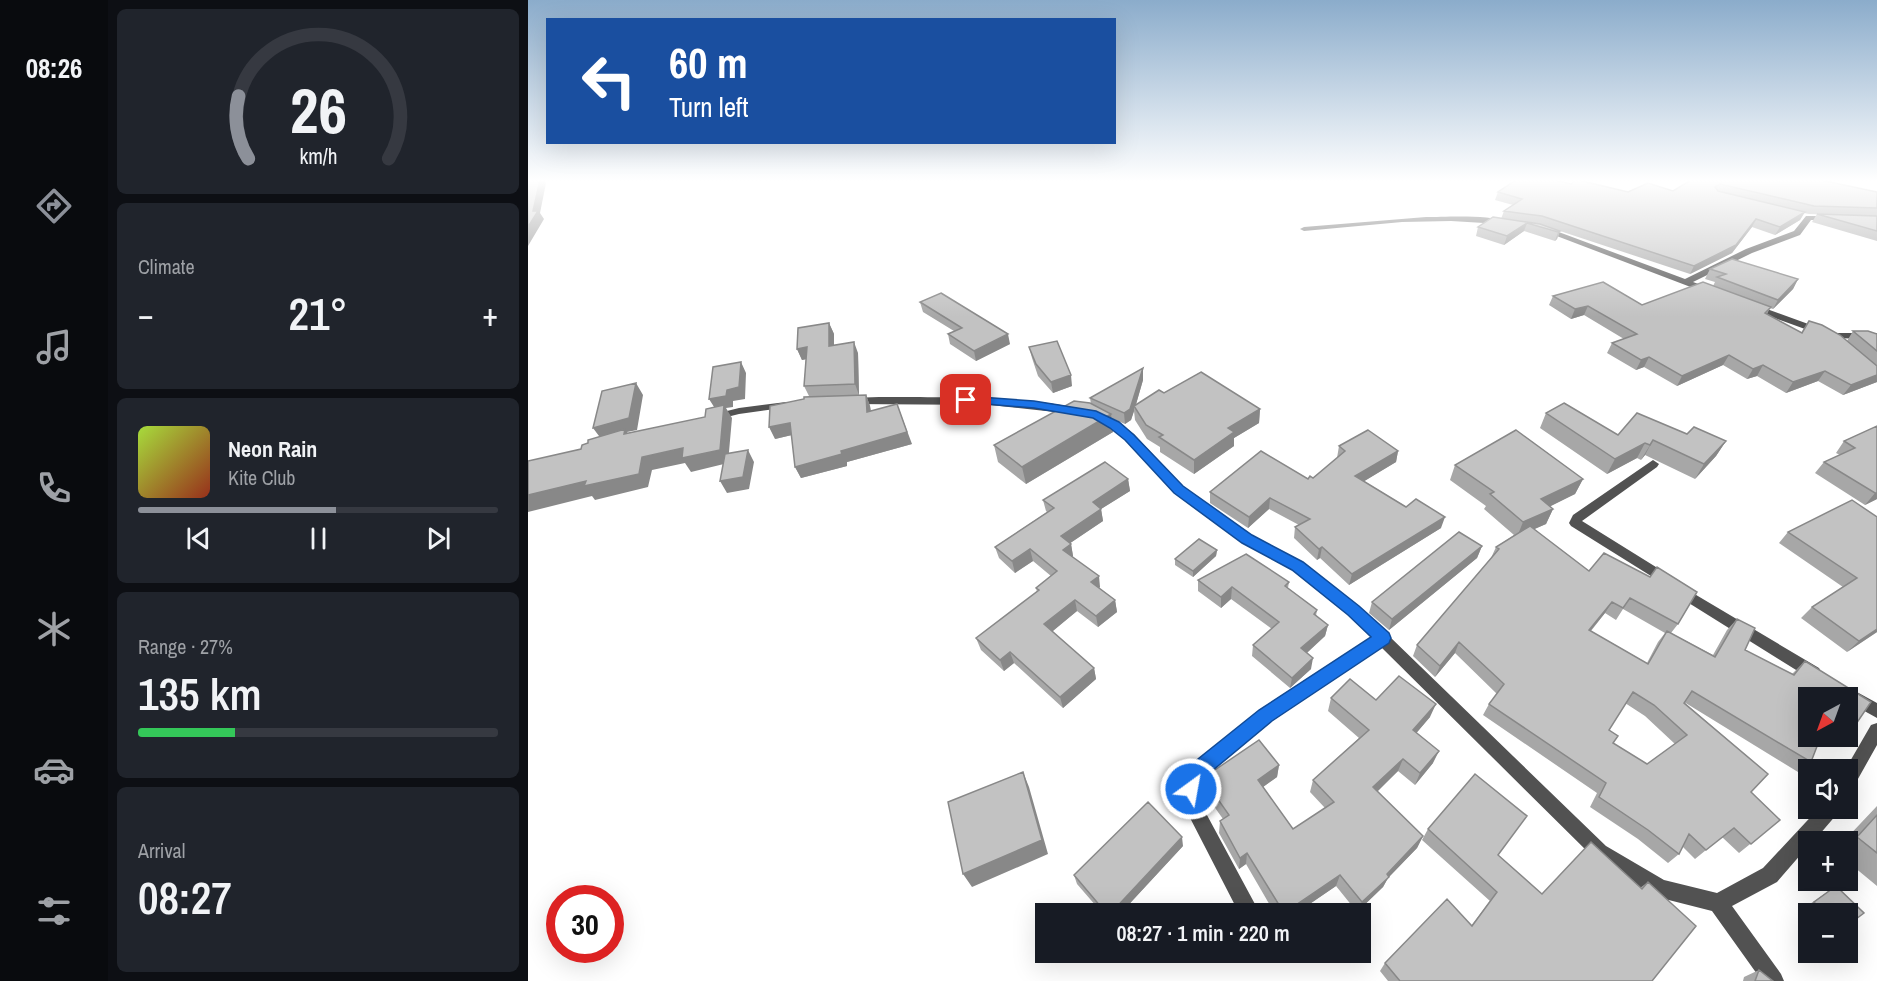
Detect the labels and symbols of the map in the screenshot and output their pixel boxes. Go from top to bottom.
pin [940,374,991,425]
north arrow [1798,687,1858,747]
position arrow [1159,757,1223,821]
speed limit sign: 30 [546,885,624,963]

